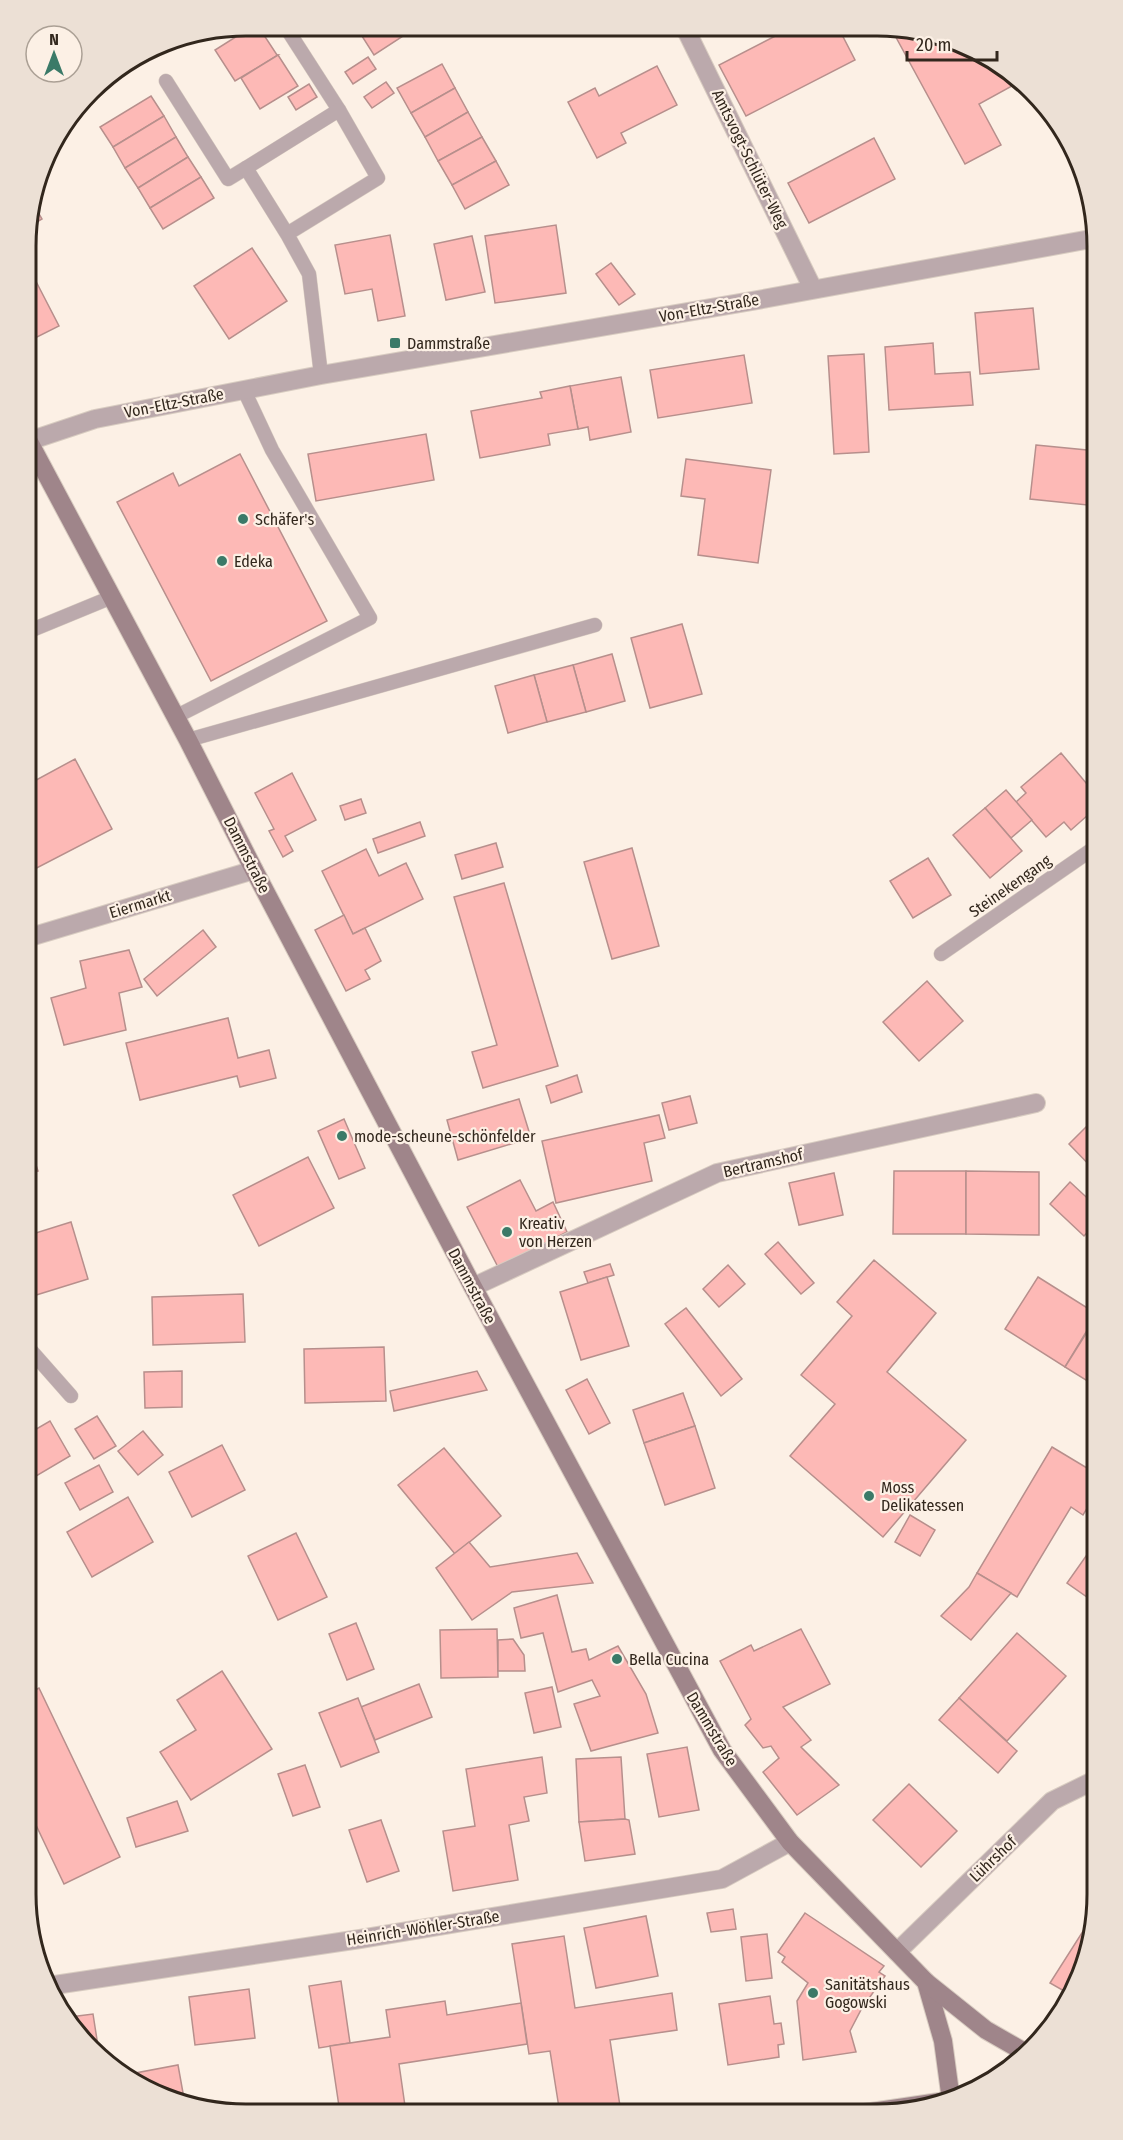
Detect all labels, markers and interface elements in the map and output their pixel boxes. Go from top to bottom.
north arrow [24,24,84,84]
scale bar [907,24,997,62]
text: N [49,30,59,49]
text: 20 m [916,34,951,56]
street label: Amtsvogt-Schlüter-Weg [708,86,792,232]
street label: Von-Eltz-Straße [658,290,760,326]
place label: Dammstraße [407,334,490,353]
marker: Dammstraße [388,336,402,350]
street label: Von-Eltz-Straße [123,384,225,422]
place label: Schäfer's [255,510,314,529]
marker: Schäfer's [236,512,250,526]
place label: Edeka [234,552,273,571]
marker: Edeka [215,554,229,568]
street label: Dammstraße [220,814,274,896]
street label: Steinekengang [965,850,1055,921]
street label: Eiermarkt [107,885,174,922]
place label: mode-scheune-schönfelder [354,1127,536,1146]
marker: mode-scheune-schönfelder [335,1129,349,1143]
street label: Bertramshof [721,1144,806,1181]
place label: Kreativ von Herzen [519,1214,592,1251]
marker: Kreativ von Herzen [500,1225,514,1239]
street label: Dammstraße [444,1245,500,1327]
place label: Moss Delikatessen [881,1478,964,1515]
marker: Moss Delikatessen [862,1489,876,1503]
place label: Bella Cucina [629,1650,709,1669]
marker: Bella Cucina [610,1652,624,1666]
street label: Dammstraße [682,1689,742,1770]
street label: Lührshof [966,1831,1021,1886]
street label: Heinrich-Wöhler-Straße [345,1907,501,1949]
place label: Sanitätshaus Gogowski [825,1975,910,2012]
marker: Sanitätshaus Gogowski [806,1986,820,2000]

